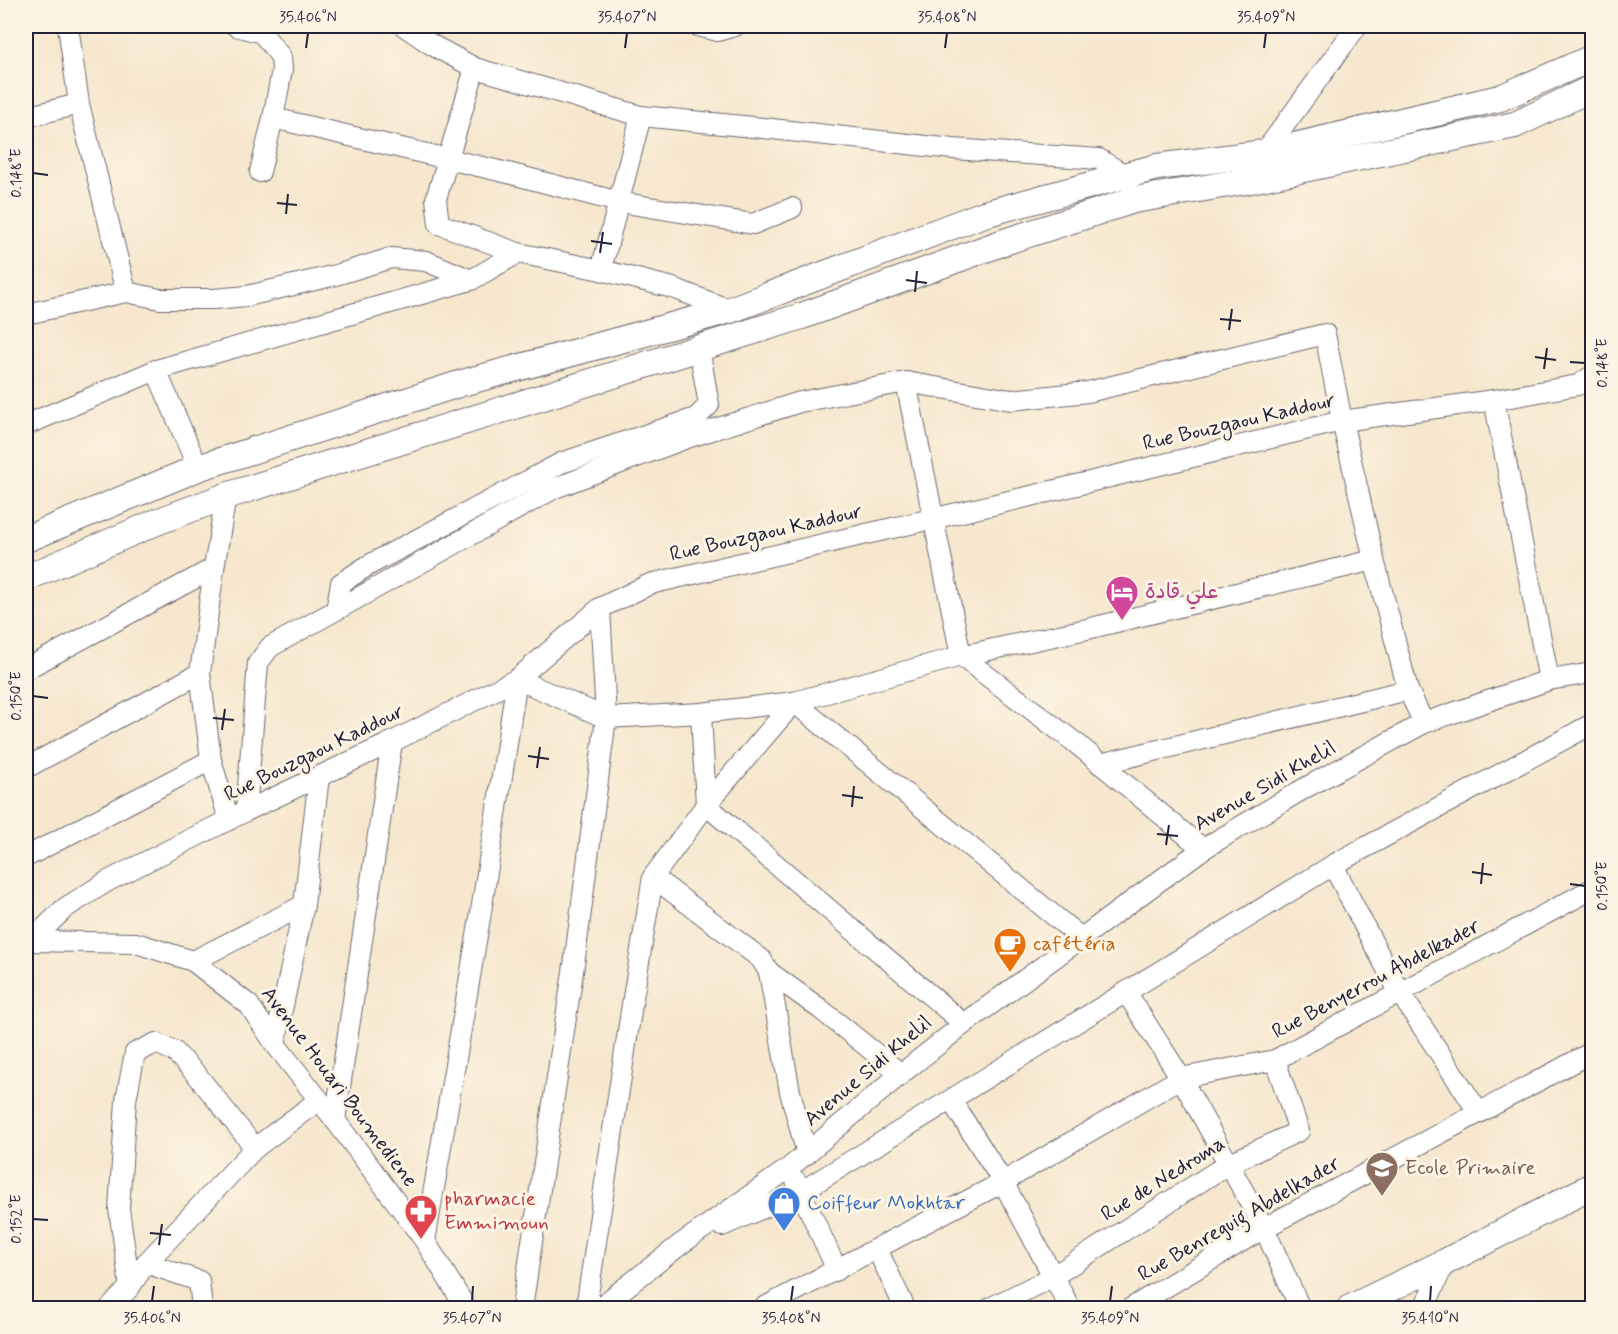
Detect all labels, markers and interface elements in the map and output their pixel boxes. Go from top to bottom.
text: 35.406°N [279,8,337,28]
text: 35.407°N [597,8,657,28]
text: 35.408°N [918,8,976,28]
text: 35.409°N [1237,8,1295,28]
text: 0.148°E [7,148,27,198]
text: 0.148°E [1593,338,1613,388]
street label: Rue Bouzgaou Kaddour [1140,386,1338,459]
street label: Rue Bouzgaou Kaddour [667,497,865,570]
hotel icon: علي قادة [1104,574,1140,621]
place label: علي قادة [1145,578,1218,610]
text: 0.150°E [7,671,27,721]
street label: Rue Bouzgaou Kaddour [219,697,409,810]
street label: Avenue Sidi Khelil [1189,734,1341,838]
text: 0.150°E [1593,861,1613,911]
street label: Rue Benyerrou Abdelkader [1267,912,1485,1046]
cafe icon: cafétéria [992,926,1028,973]
place label: cafétéria [1033,930,1116,958]
street label: Avenue Houari Boumediene [254,981,424,1193]
street label: Avenue Sidi Khelil [798,1009,938,1133]
street label: Rue de Nedroma [1096,1130,1230,1228]
street label: Rue Benreguig Abdelkader [1133,1149,1346,1290]
school or university icon: Ecole Primaire [1364,1150,1400,1197]
place label: Ecole Primaire [1405,1154,1536,1182]
place label: pharmacie Emmimoun [444,1185,549,1237]
shop icon: Coiffeur Mokhtar [766,1185,802,1232]
place label: Coiffeur Mokhtar [807,1189,965,1217]
pharmacy icon: pharmacie Emmimoun [403,1193,439,1240]
text: 0.152°E [7,1194,27,1244]
text: 35.406°N [123,1309,181,1329]
text: 35.407°N [442,1309,502,1329]
text: 35.408°N [762,1309,820,1329]
text: 35.409°N [1081,1309,1139,1329]
text: 35.410°N [1401,1309,1459,1329]

